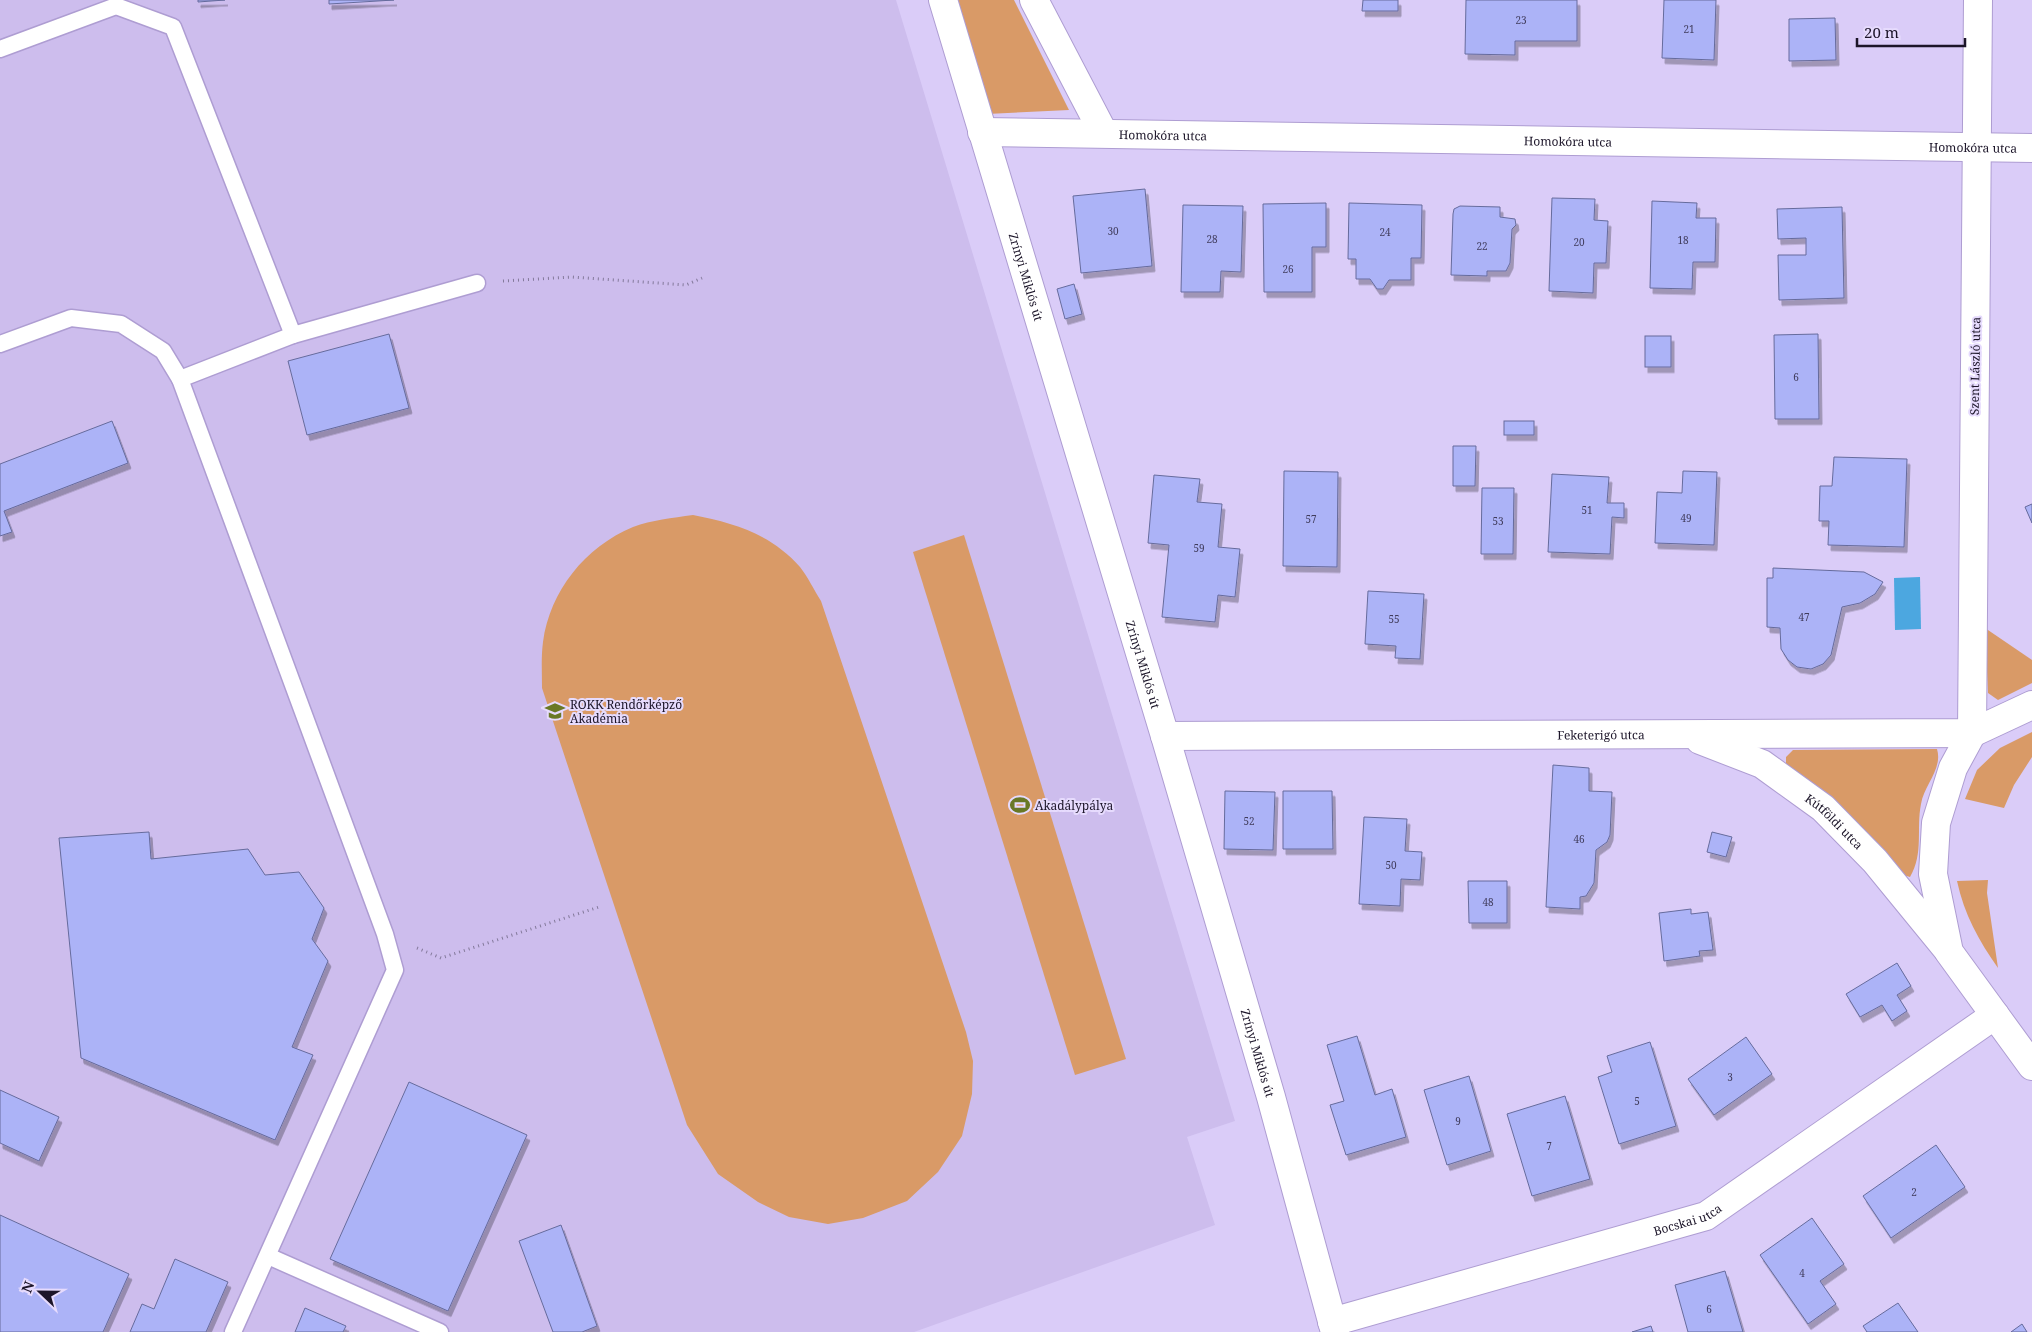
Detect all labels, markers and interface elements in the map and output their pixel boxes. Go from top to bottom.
house number: 23 [1515,13,1527,27]
scale bar [1857,15,1964,47]
house number: 21 [1683,22,1695,36]
text: 20 m [1864,22,1899,42]
street label: Homokóra utca [1119,126,1207,144]
street label: Homokóra utca [1524,132,1612,150]
street label: Homokóra utca [1929,138,2017,156]
house number: 30 [1107,224,1119,238]
house number: 24 [1379,225,1391,239]
street label: Zrínyi Miklós út [1005,231,1048,323]
house number: 28 [1206,232,1218,246]
house number: 18 [1677,233,1689,247]
house number: 20 [1573,235,1585,249]
house number: 22 [1476,239,1488,253]
house number: 26 [1282,262,1294,276]
street label: Szent László utca [1966,317,1984,415]
house number: 6 [1793,370,1799,384]
house number: 51 [1581,503,1593,517]
house number: 49 [1680,511,1692,525]
house number: 57 [1305,512,1317,526]
house number: 53 [1492,514,1504,528]
house number: 59 [1193,541,1205,555]
house number: 47 [1798,610,1810,624]
house number: 55 [1388,612,1400,626]
street label: Zrínyi Miklós út [1122,618,1165,710]
place label: ROKK Rendőrképző Akadémia [570,696,682,727]
school or university icon: ROKK Rendőrképző Akadémia [544,700,566,722]
street label: Feketerigó utca [1557,726,1645,743]
street label: Kútföldi utca [1802,790,1867,853]
sports icon: Akadálypálya [1009,794,1031,816]
place label: Akadálypálya [1035,797,1113,814]
house number: 52 [1243,814,1255,828]
house number: 46 [1573,832,1585,846]
house number: 50 [1385,858,1397,872]
house number: 48 [1482,895,1494,909]
street label: Zrínyi Miklós út [1237,1007,1279,1099]
house number: 3 [1727,1070,1733,1084]
house number: 5 [1634,1094,1640,1108]
house number: 9 [1455,1114,1461,1128]
house number: 7 [1546,1139,1552,1153]
house number: 2 [1911,1185,1917,1199]
street label: Bocskai utca [1651,1199,1725,1239]
house number: 4 [1799,1266,1805,1280]
north arrow [15,1267,65,1317]
text: N [17,1278,38,1296]
house number: 6 [1706,1302,1712,1316]

